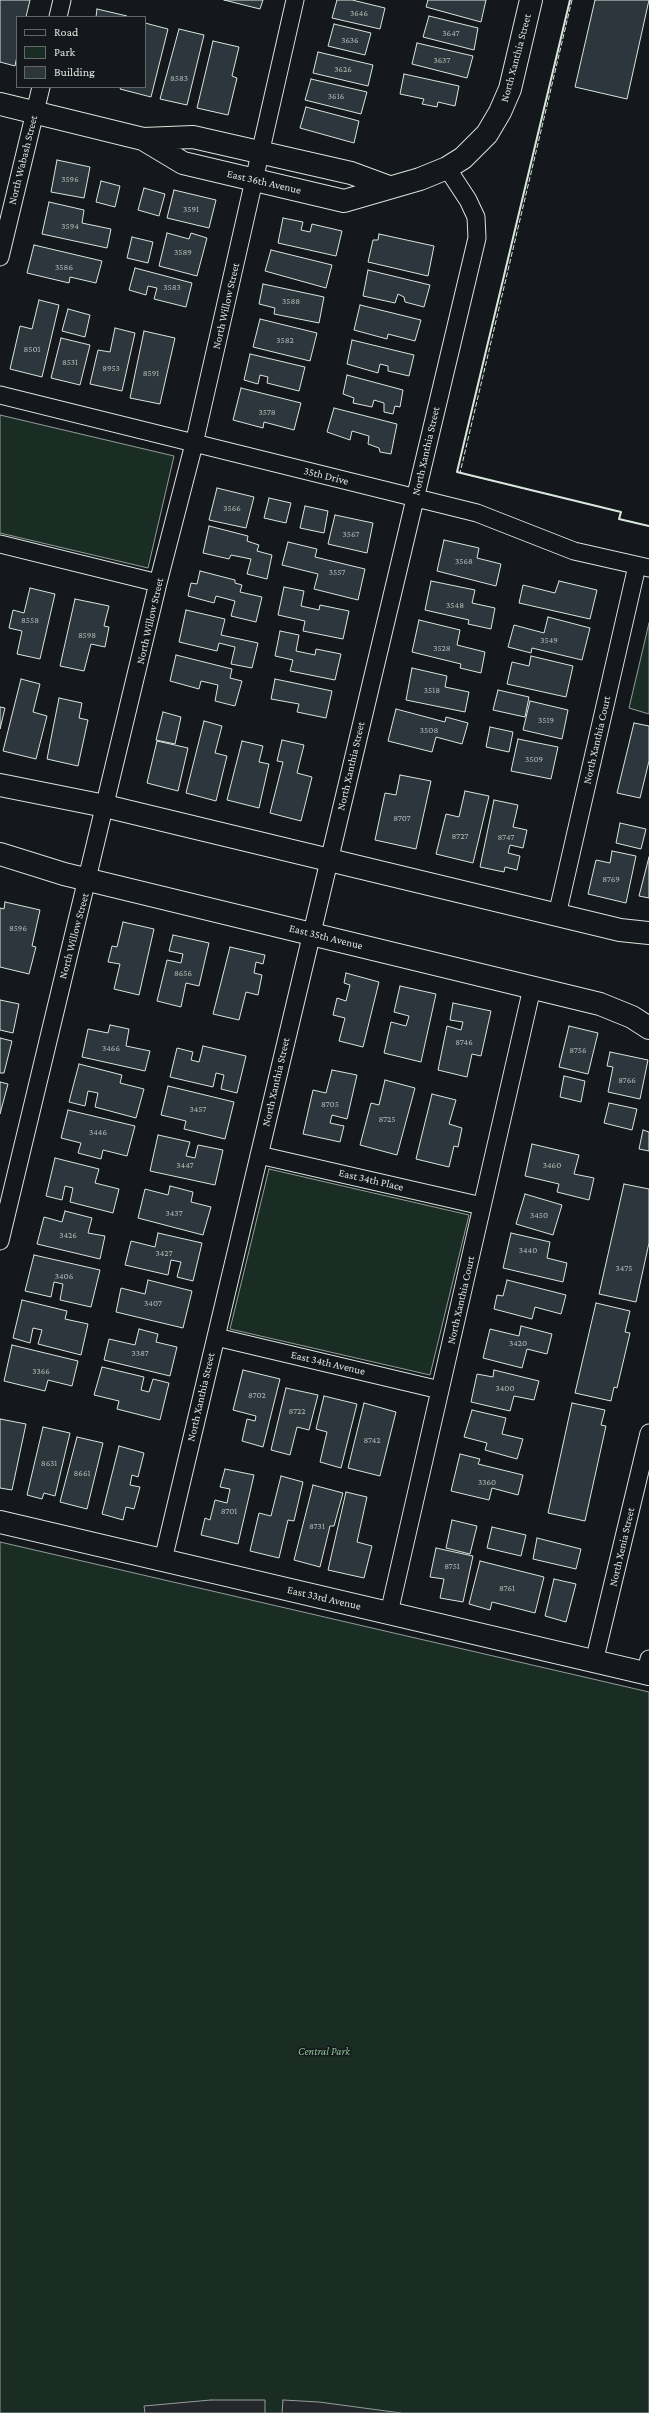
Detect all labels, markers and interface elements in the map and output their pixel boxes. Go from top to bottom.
house number: 3646 [350,8,368,18]
street label: North Xanthia Street [498,13,534,103]
legend [16,16,146,88]
text: Road [54,25,78,39]
house number: 3647 [442,28,460,38]
house number: 3636 [341,35,359,45]
text: Park [54,45,75,59]
house number: 3637 [434,55,450,65]
house number: 3626 [334,64,352,74]
text: Building [54,65,95,79]
house number: 8583 [170,73,188,83]
house number: 3616 [328,91,344,101]
street label: North Wabash Street [6,114,40,206]
street label: East 36th Avenue [226,167,302,197]
house number: 3596 [61,174,79,184]
house number: 3591 [183,204,199,214]
house number: 3594 [61,221,79,231]
house number: 3589 [174,247,192,257]
house number: 3586 [55,262,73,272]
street label: North Willow Street [210,262,242,350]
house number: 3583 [163,282,181,292]
house number: 3588 [282,296,300,306]
house number: 3582 [276,335,294,345]
house number: 8501 [23,344,41,354]
house number: 8531 [62,357,78,367]
house number: 8953 [102,363,120,373]
house number: 8591 [143,368,159,378]
street label: North Xanthia Street [409,405,443,497]
house number: 3578 [258,407,276,417]
street label: 35th Drive [302,464,350,488]
house number: 3566 [223,503,241,513]
house number: 3567 [343,529,359,539]
house number: 3568 [455,556,473,566]
house number: 3557 [329,567,345,577]
street label: North Willow Street [134,577,166,665]
house number: 3548 [446,600,464,610]
house number: 8558 [21,615,39,625]
house number: 8598 [78,630,96,640]
house number: 3549 [540,635,558,645]
house number: 3528 [433,643,451,653]
house number: 3518 [424,685,440,695]
street label: North Xanthia Court [580,695,614,785]
house number: 3519 [538,715,554,725]
street label: North Xanthia Street [334,720,368,812]
house number: 3508 [420,725,438,735]
house number: 3509 [525,754,543,764]
house number: 8707 [393,813,411,823]
house number: 8727 [452,831,468,841]
house number: 8747 [498,832,514,842]
house number: 8769 [602,874,620,884]
street label: North Willow Street [56,892,92,980]
street label: East 35th Avenue [288,921,364,953]
house number: 8596 [9,923,27,933]
house number: 8656 [174,968,192,978]
street label: North Xanthia Street [259,1036,293,1128]
house number: 8746 [455,1037,473,1047]
house number: 3466 [102,1043,120,1053]
house number: 8756 [569,1045,587,1055]
house number: 8766 [618,1075,636,1085]
house number: 8705 [321,1099,339,1109]
house number: 3457 [190,1104,206,1114]
house number: 8725 [378,1114,396,1124]
house number: 3446 [89,1127,107,1137]
house number: 3447 [176,1160,194,1170]
house number: 3460 [543,1160,561,1170]
street label: East 34th Place [337,1166,405,1194]
house number: 3437 [165,1208,183,1218]
house number: 3450 [530,1210,548,1220]
house number: 3426 [59,1230,77,1240]
house number: 3440 [519,1245,537,1255]
house number: 3427 [155,1248,173,1258]
street label: North Xanthia Court [444,1255,478,1345]
house number: 3475 [616,1263,632,1273]
house number: 3406 [55,1271,73,1281]
house number: 3407 [144,1298,162,1308]
house number: 3420 [509,1338,527,1348]
house number: 3387 [131,1348,149,1358]
street label: East 34th Avenue [290,1348,366,1378]
street label: North Xanthia Street [184,1351,218,1443]
house number: 3366 [32,1366,50,1376]
house number: 3400 [495,1383,515,1393]
house number: 8702 [248,1390,266,1400]
house number: 8722 [288,1406,306,1416]
house number: 8742 [363,1435,381,1445]
house number: 8631 [41,1458,57,1468]
house number: 8661 [74,1468,90,1478]
house number: 3360 [478,1477,496,1487]
house number: 8701 [221,1506,237,1516]
street label: North Xenia Street [606,1506,638,1588]
house number: 8731 [309,1521,325,1531]
house number: 8751 [444,1561,460,1571]
street label: East 33rd Avenue [286,1583,362,1613]
house number: 8761 [499,1583,515,1593]
park label: Central Park [298,2045,350,2059]

